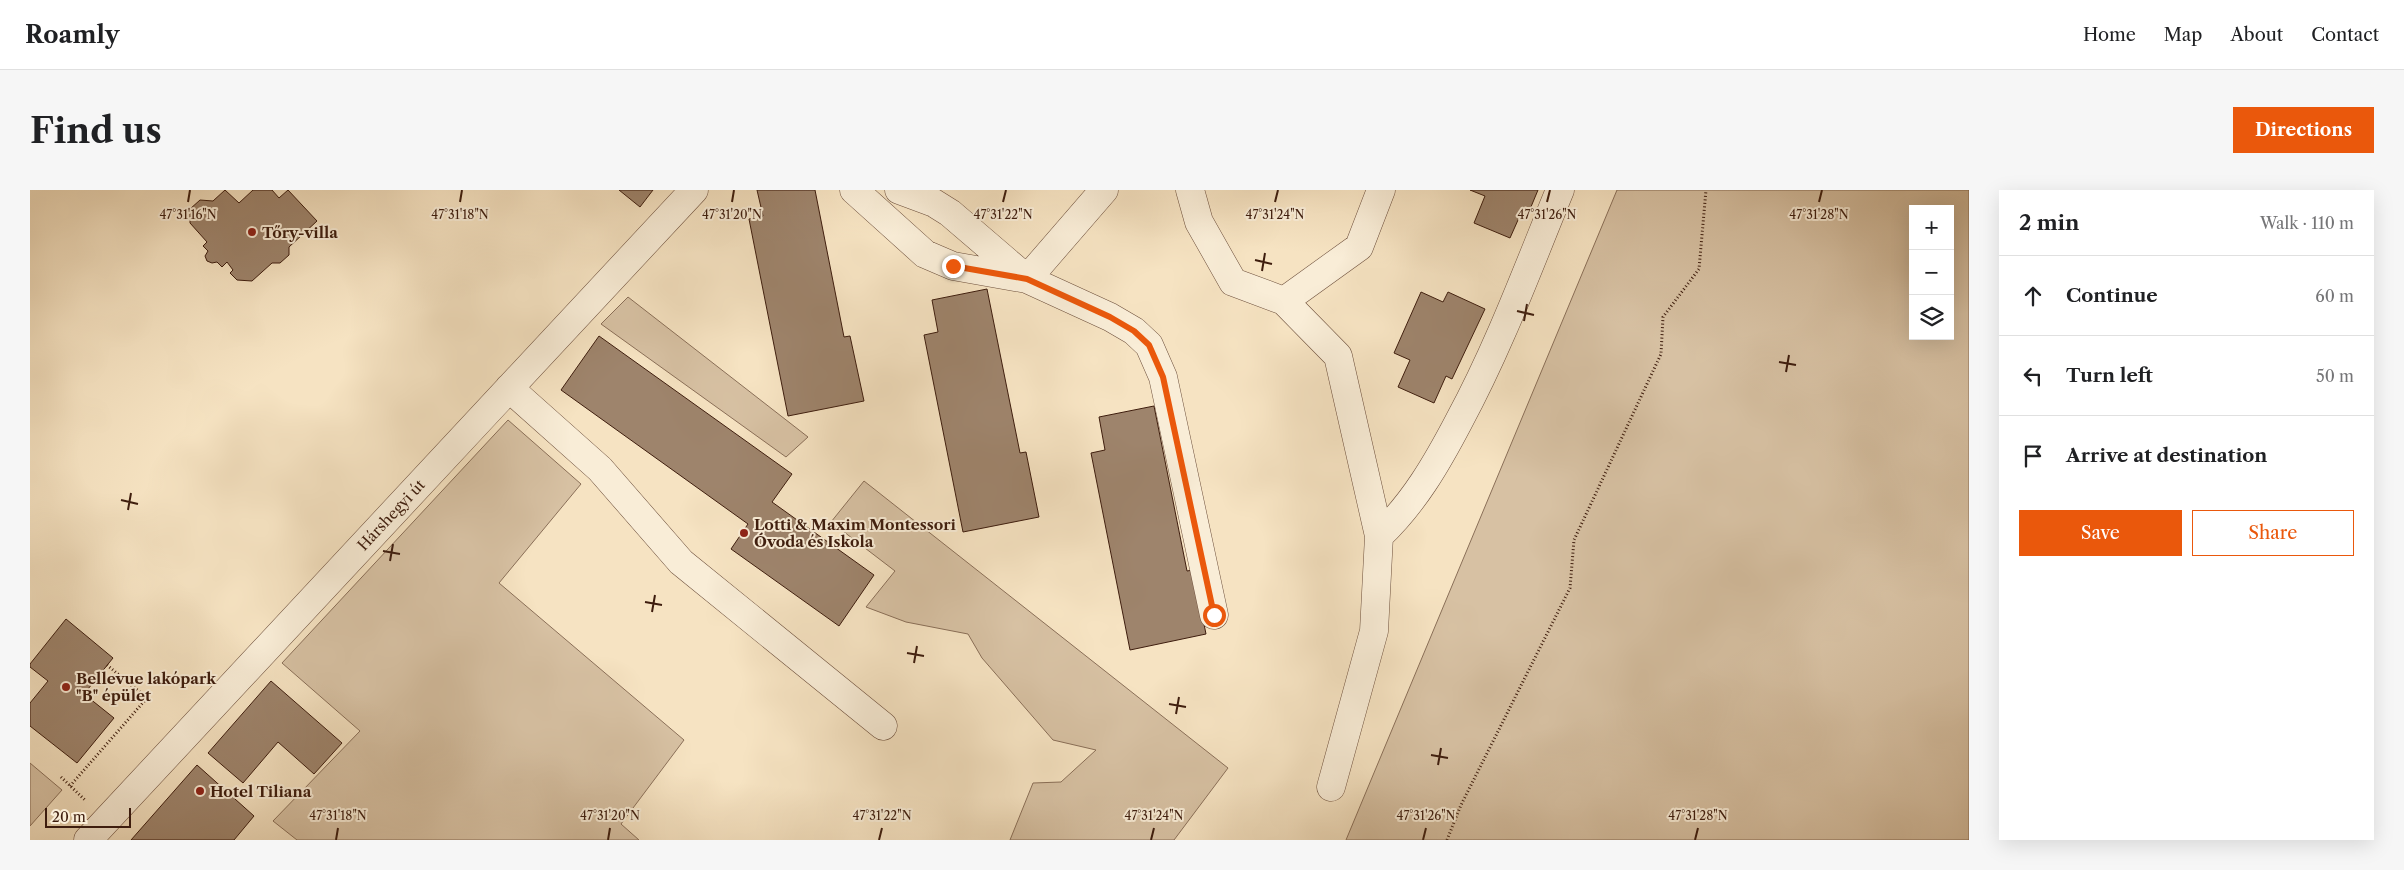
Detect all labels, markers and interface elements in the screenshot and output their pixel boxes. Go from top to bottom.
text: Roamly [25,20,119,49]
text: Home [2083,24,2136,46]
text: Map [2164,24,2202,46]
text: About [2230,24,2283,46]
text: Contact [2311,24,2379,46]
button: Directions [2233,107,2374,153]
text: Find us [30,109,162,152]
map controls [1909,205,1954,340]
button: + [1909,205,1954,250]
text: 47°31'16"N [159,207,217,222]
text: 47°31'18"N [431,207,489,222]
text: 47°31'20"N [702,207,762,222]
text: 47°31'22"N [973,207,1033,222]
text: 47°31'24"N [1246,207,1305,222]
text: 47°31'26"N [1518,207,1577,222]
text: 47°31'28"N [1789,207,1849,222]
text: 2 min [2019,210,2079,235]
text: Walk · 110 m [2260,213,2354,233]
place label: Tőry-villa [262,223,338,242]
marker: Tőry-villa [246,226,258,238]
button: − [1909,250,1954,295]
route end [942,255,965,278]
icon: ahead [2019,282,2047,310]
text: Continue [2066,284,2158,307]
text: 60 m [2315,286,2354,306]
button: layers [1909,295,1954,340]
icon: left [2019,362,2047,390]
text: Turn left [2066,364,2153,387]
text: 50 m [2316,366,2354,386]
icon: arrive [2019,442,2047,470]
text: Arrive at destination [2066,444,2267,467]
street label: Hárshegyi út [353,475,429,555]
button: Save [2019,510,2182,556]
button: Share [2192,510,2354,556]
place label: Lotti & Maxim Montessori Óvoda és Iskola [754,515,956,551]
marker: Lotti & Maxim Montessori Óvoda és Iskola [738,527,750,539]
route start [1203,604,1226,627]
place label: Bellevue lakópark "B" épület [76,669,217,705]
marker: Bellevue lakópark "B" épület [60,681,72,693]
place label: Hotel Tiliana [210,782,312,801]
marker: Hotel Tiliana [194,785,206,797]
scale bar [45,805,131,828]
text: 20 m [52,808,86,826]
text: 47°31'18"N [309,808,367,823]
text: 47°31'20"N [580,808,640,823]
text: 47°31'22"N [852,808,912,823]
text: 47°31'24"N [1125,808,1184,823]
text: 47°31'26"N [1397,808,1456,823]
text: 47°31'28"N [1668,808,1728,823]

